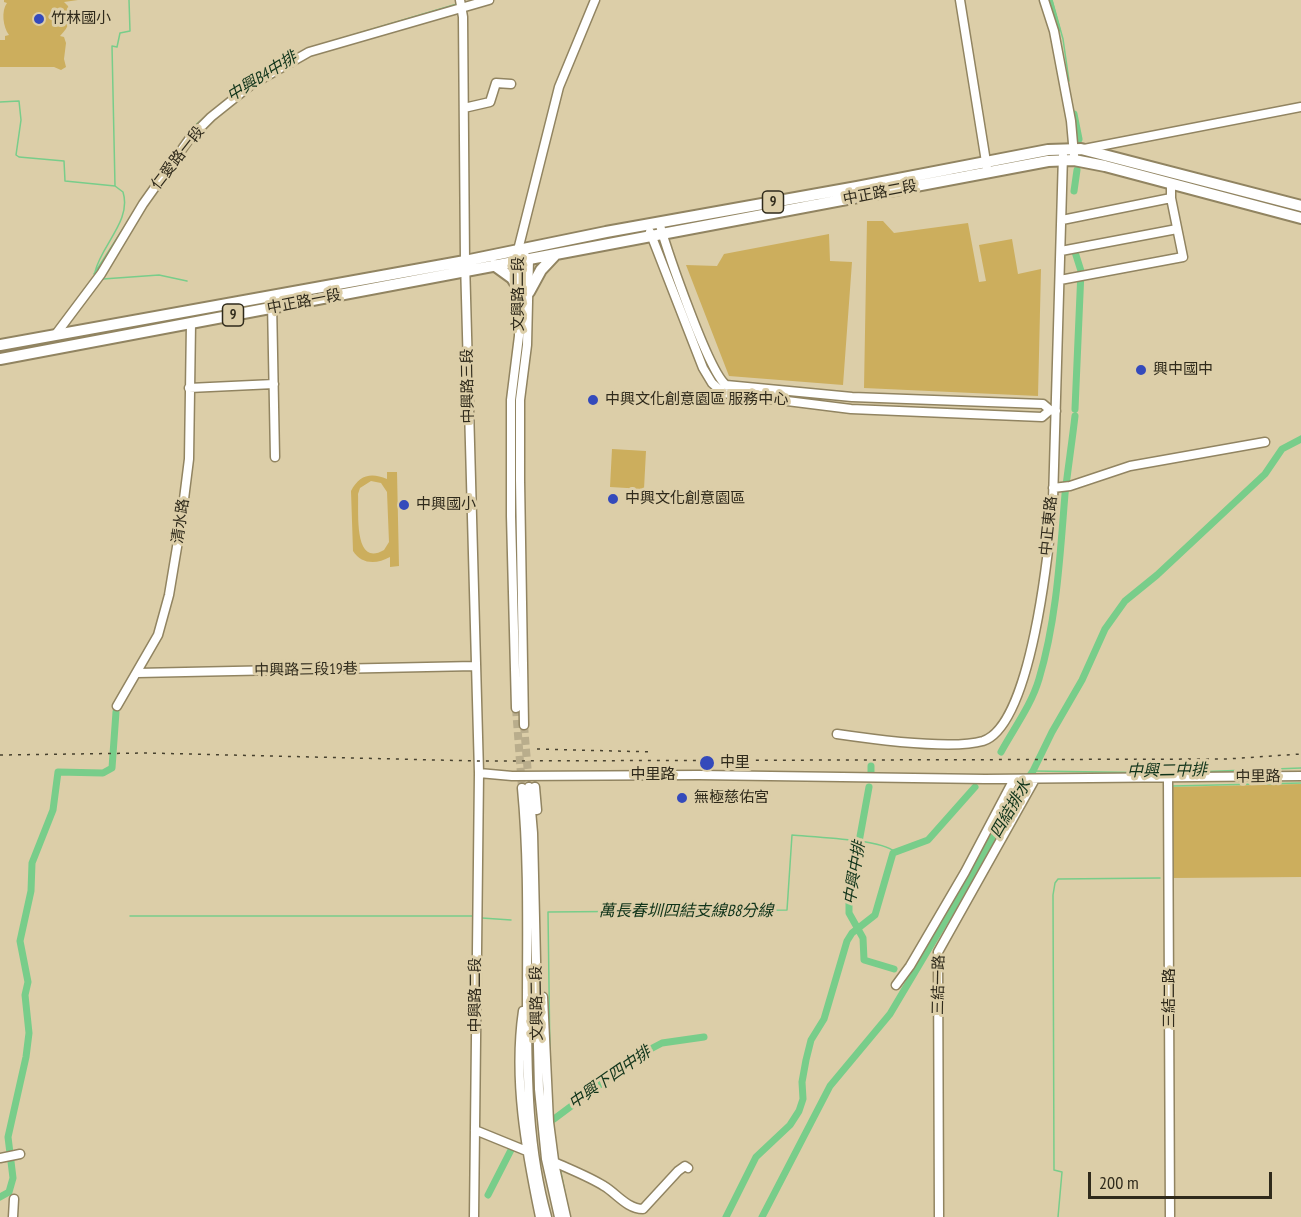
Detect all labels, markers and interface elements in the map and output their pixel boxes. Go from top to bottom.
place label: 竹林國小 [51,10,111,28]
marker: 竹林國小 [32,12,46,26]
water label: 中興B4中排 [224,48,300,106]
street label: 仁愛路一段 [148,123,208,193]
street label: 中正路二段 [841,177,919,209]
road number: 9 [762,191,784,213]
street label: 文興路二段 [510,257,528,331]
street label: 中正路一段 [265,286,343,318]
road number: 9 [222,304,244,326]
street label: 中興路三段 [458,348,478,424]
place label: 興中國中 [1153,361,1213,379]
marker: 興中國中 [1134,363,1148,377]
place label: 中興文化創意園區 服務中心 [605,391,788,409]
marker: 中興文化創意園區 服務中心 [586,393,600,407]
place label: 中興文化創意園區 [625,490,745,508]
marker: 中興文化創意園區 [606,492,620,506]
street label: 中正東路 [1037,495,1061,557]
place label: 中興國小 [416,496,476,514]
street label: 清水路 [169,497,193,545]
marker: 中興國小 [397,498,411,512]
street label: 中興路三段19巷 [254,660,358,680]
marker: 中里 [698,754,716,772]
place label: 中里 [720,754,750,772]
water label: 中興二中排 [1127,761,1207,781]
street label: 中里路 [631,766,675,784]
street label: 中里路 [1235,768,1281,786]
water label: 四結排水 [987,776,1035,842]
place label: 無極慈佑宮 [694,789,769,807]
marker: 無極慈佑宮 [675,791,689,805]
water label: 中興中排 [841,840,869,906]
water label: 萬長春圳四結支線B8分線 [599,901,773,921]
street label: 三結一路 [929,955,949,1015]
street label: 中興路二段 [467,958,485,1032]
street label: 文興路二段 [527,965,547,1041]
street label: 三結二路 [1161,968,1179,1028]
water label: 中興下四中排 [565,1043,655,1113]
scale bar [1091,1160,1276,1198]
text: 200 m [1099,1171,1139,1194]

